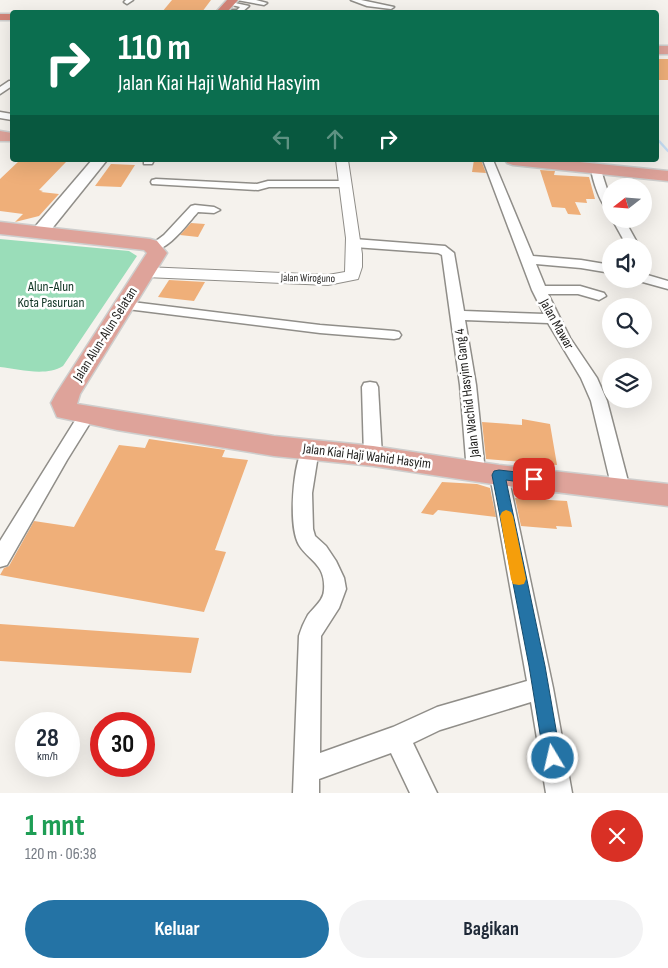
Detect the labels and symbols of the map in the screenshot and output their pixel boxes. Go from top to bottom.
north arrow [602,178,652,228]
street label: Jalan Wiroguno [280,271,336,285]
park label: Alun-Alun Kota Pasuruan [18,278,84,311]
street label: Jalan Alun-Alun Selatan [69,284,141,385]
street label: Jalan Mawar [536,295,578,352]
street label: Jalan Wachid Hasyim Gang 4 [451,328,483,459]
street label: Jalan Kiai Haji Wahid Hasyim [301,440,432,472]
pin [513,458,555,500]
speed limit sign: 30 [90,712,155,777]
position arrow [526,731,578,783]

